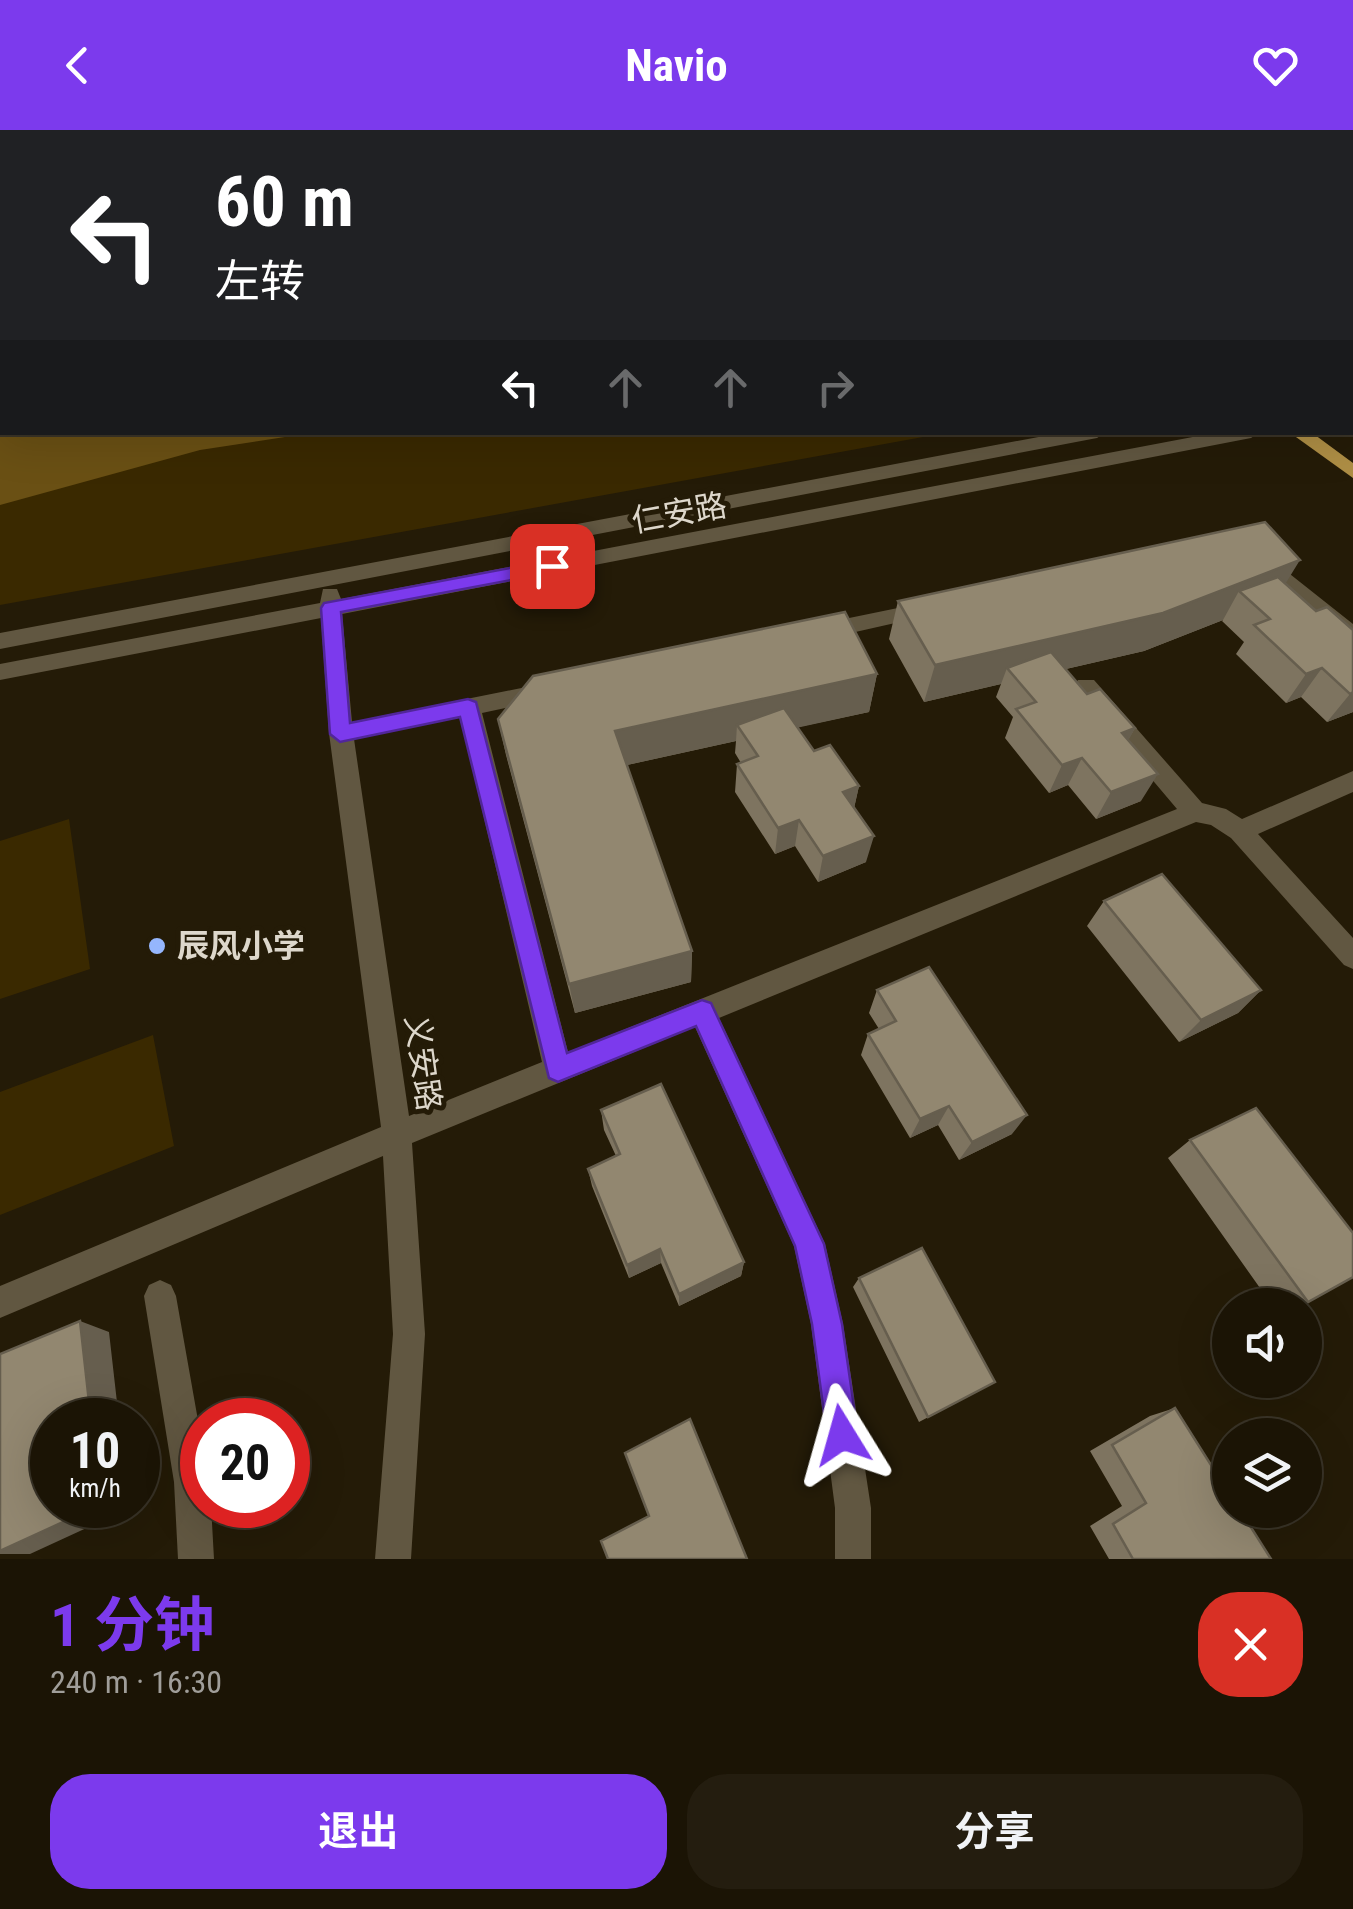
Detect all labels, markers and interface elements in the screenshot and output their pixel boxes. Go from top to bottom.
icon: back [50,38,105,93]
icon: heart [1248,38,1303,93]
text: Navio [625,39,728,92]
text: 60 m [215,161,354,243]
icon: left [50,170,180,300]
text: 左转 [215,255,305,308]
icon: left [493,360,548,415]
icon: ahead [598,360,653,415]
icon: ahead [703,360,758,415]
icon: right [808,360,863,415]
street label: 仁安路 [628,486,730,540]
pin [510,524,595,609]
icon: arrive [525,539,580,594]
place label: 辰风小学 [177,927,305,965]
marker: 辰风小学 [146,935,168,957]
street label: 义安路 [398,1013,448,1113]
map controls [1212,1288,1322,1528]
button: sound [1212,1288,1322,1398]
position arrow [790,1383,894,1487]
speed limit sign: 20 [180,1398,310,1528]
button: layers [1212,1418,1322,1528]
text: 10 [70,1422,120,1480]
text: km/h [69,1474,121,1503]
text: 1 分钟 [50,1590,214,1661]
button: close [1198,1592,1303,1697]
text: 240 m · 16:30 [50,1663,222,1701]
button: 退出 [50,1774,667,1889]
button: 分享 [687,1774,1303,1889]

